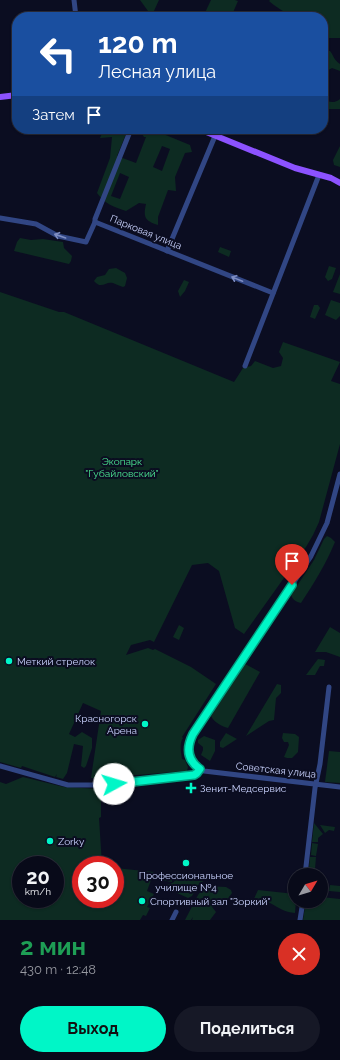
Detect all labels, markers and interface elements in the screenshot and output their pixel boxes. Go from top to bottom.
text: 120 m [98,27,178,60]
icon: left [32,28,84,80]
text: Лесная улица [98,61,216,82]
icon: arrive [83,104,105,126]
text: Затем [32,106,75,124]
street label: Парковая улица [109,213,183,251]
one-way arrow [53,232,66,239]
one-way arrow [231,274,243,282]
park label: Экопарк "Губайловский" [85,456,159,479]
pin [275,544,309,585]
icon: arrive [281,550,303,572]
marker: Меткий стрелок [4,656,14,666]
place label: Меткий стрелок [17,656,95,667]
place label: Красногорск Арена [75,713,137,736]
marker: Красногорск Арена [140,719,150,729]
street label: Советская улица [235,760,317,780]
position arrow [93,763,135,805]
marker: Зенит-Медсервис [185,782,197,794]
place label: Зенит-Медсервис [200,783,287,794]
marker: Zorky [45,836,55,846]
place label: Zorky [58,836,85,847]
speed limit sign: 30 [72,856,124,908]
marker: Профессиональное училище №4 [181,858,191,868]
text: 20 [26,865,50,889]
north arrow [288,868,328,908]
map controls [288,868,328,908]
place label: Профессиональное училище №4 [139,870,233,893]
text: km/h [25,886,51,897]
marker: Спортивный зал "Зоркий" [137,896,147,906]
place label: Спортивный зал "Зоркий" [150,896,270,907]
text: 2 мин [20,932,86,961]
button: close [278,933,320,975]
text: 430 m · 12:48 [20,962,96,977]
button: Выход [20,1006,166,1052]
button: Поделиться [174,1006,320,1052]

